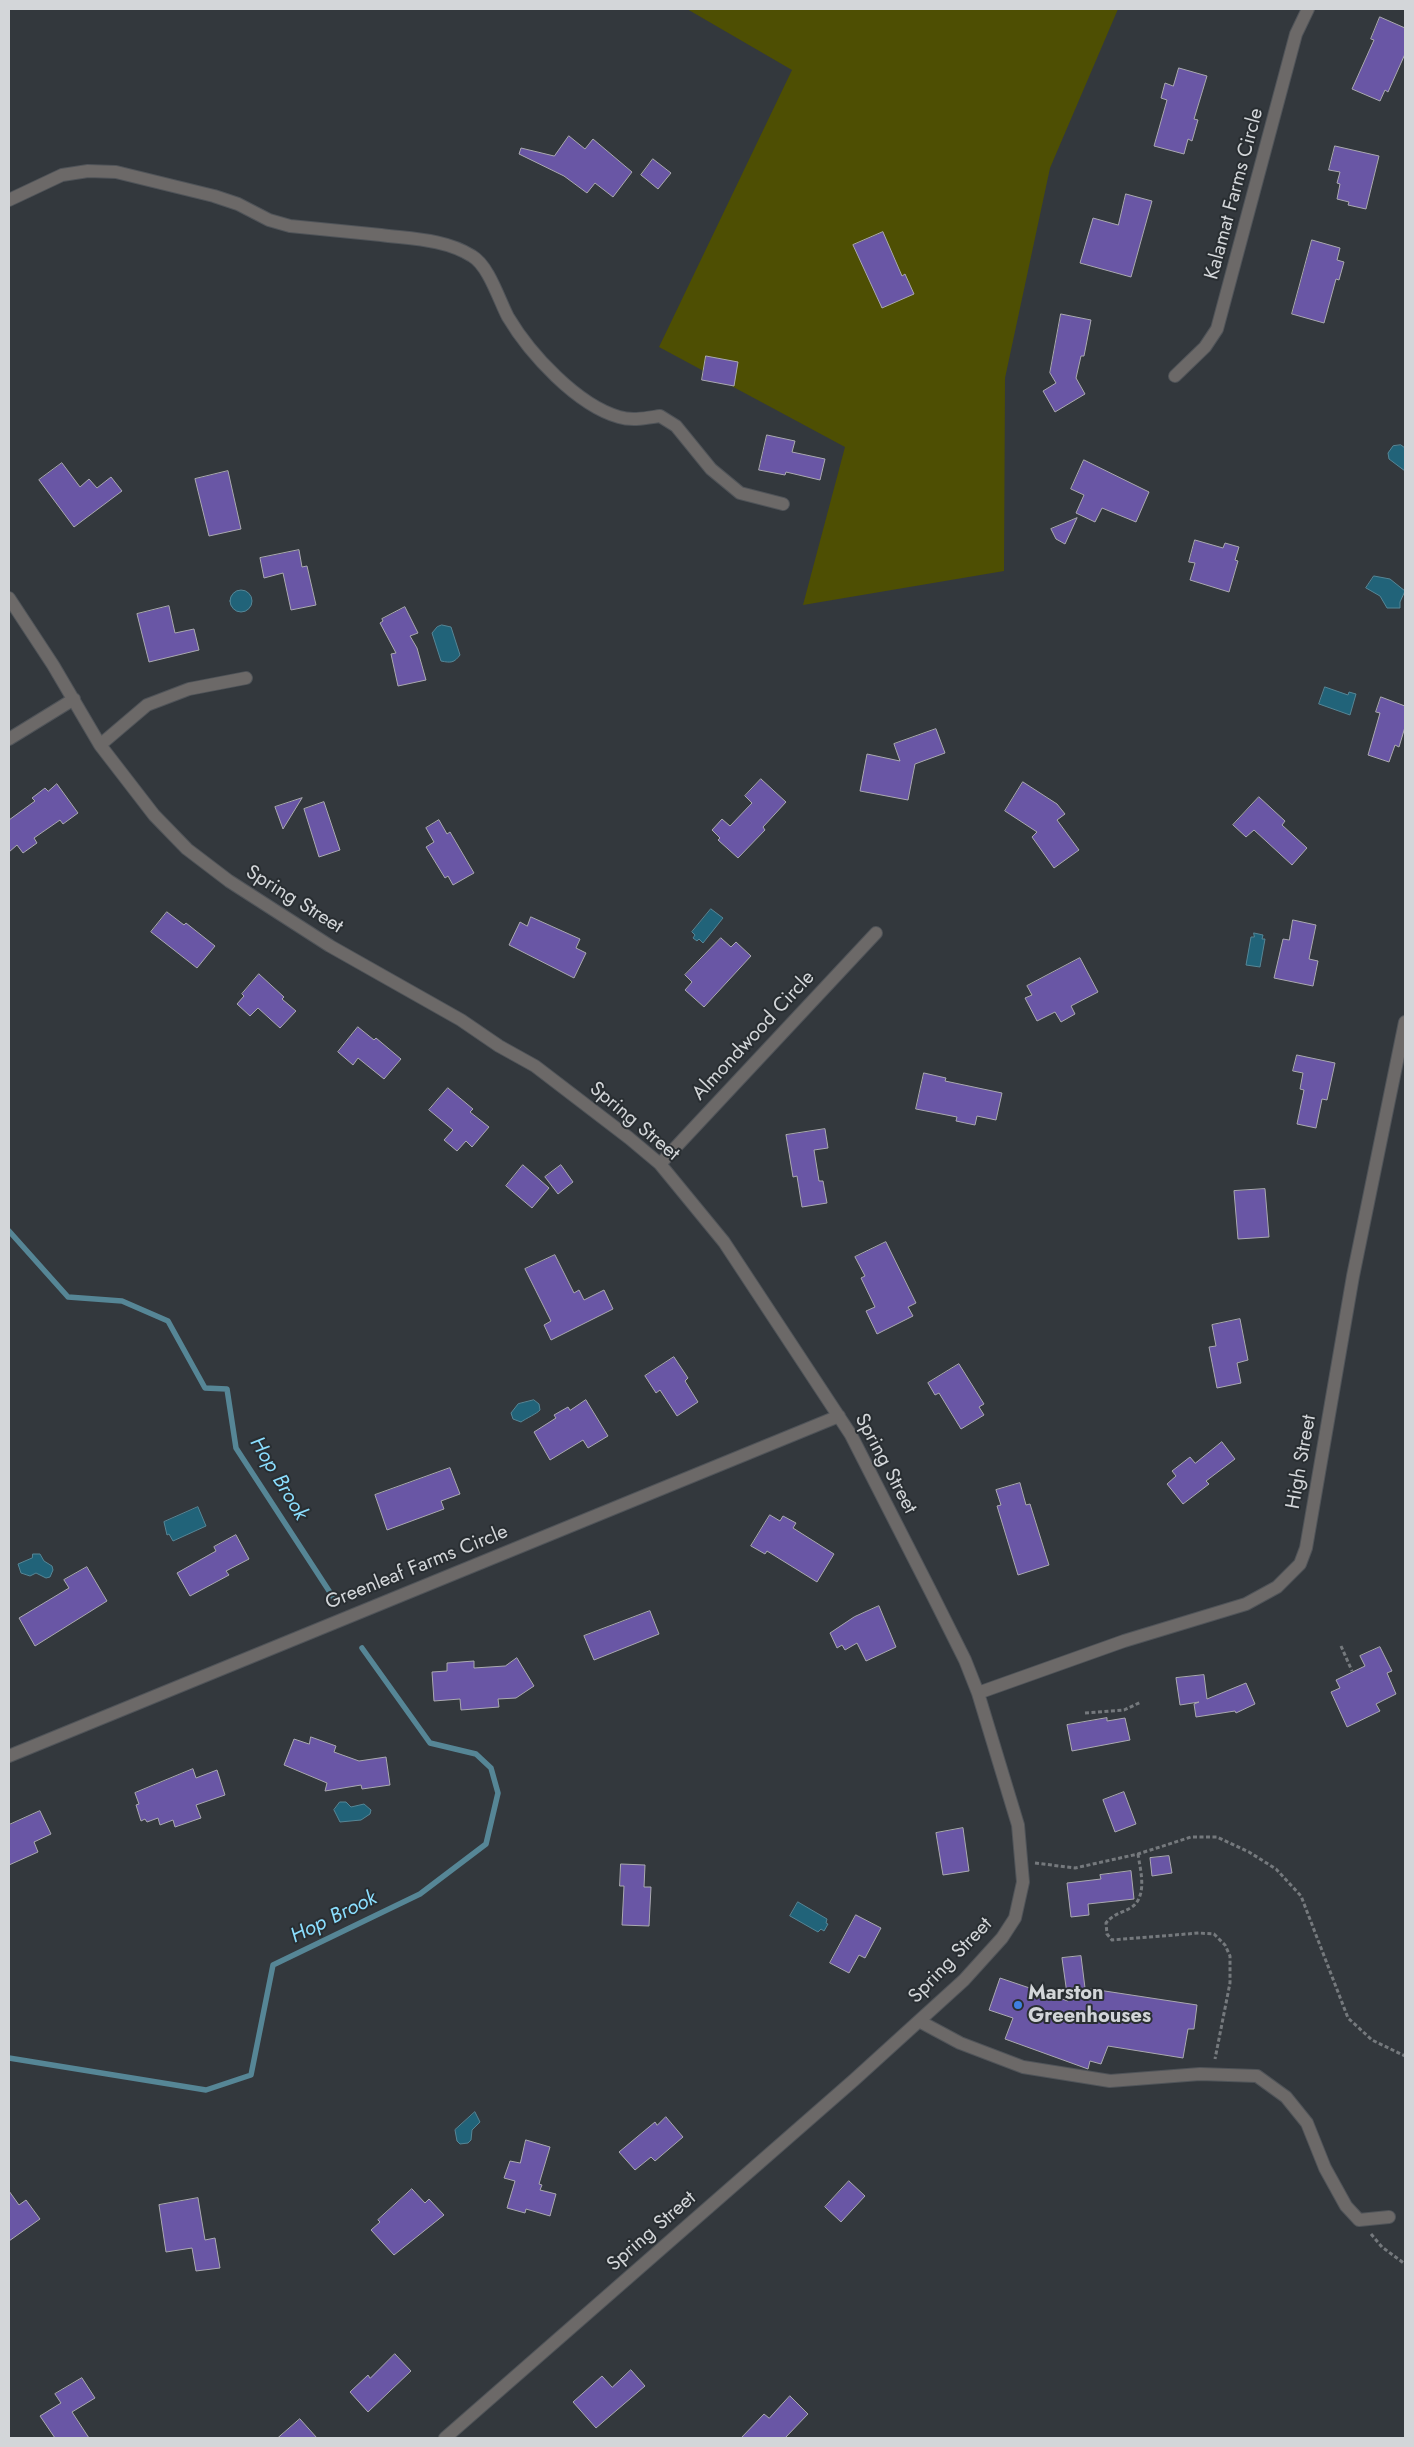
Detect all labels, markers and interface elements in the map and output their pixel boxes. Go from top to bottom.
street label: Kalamat Farms Circle [1201,106,1269,282]
street label: Spring Street [241,861,347,939]
street label: Almondwood Circle [688,966,820,1106]
street label: Spring Street [584,1077,684,1167]
street label: Spring Street [849,1410,921,1518]
street label: High Street [1282,1413,1322,1511]
water label: Hop Brook [243,1433,313,1525]
street label: Greenleaf Farms Circle [322,1520,512,1616]
water label: Hop Brook [287,1886,381,1950]
street label: Spring Street [904,1913,998,2009]
place label: Marston Greenhouses [1028,1982,1151,2029]
marker: Marston Greenhouses [1012,1999,1024,2011]
street label: Spring Street [603,2187,701,2277]

